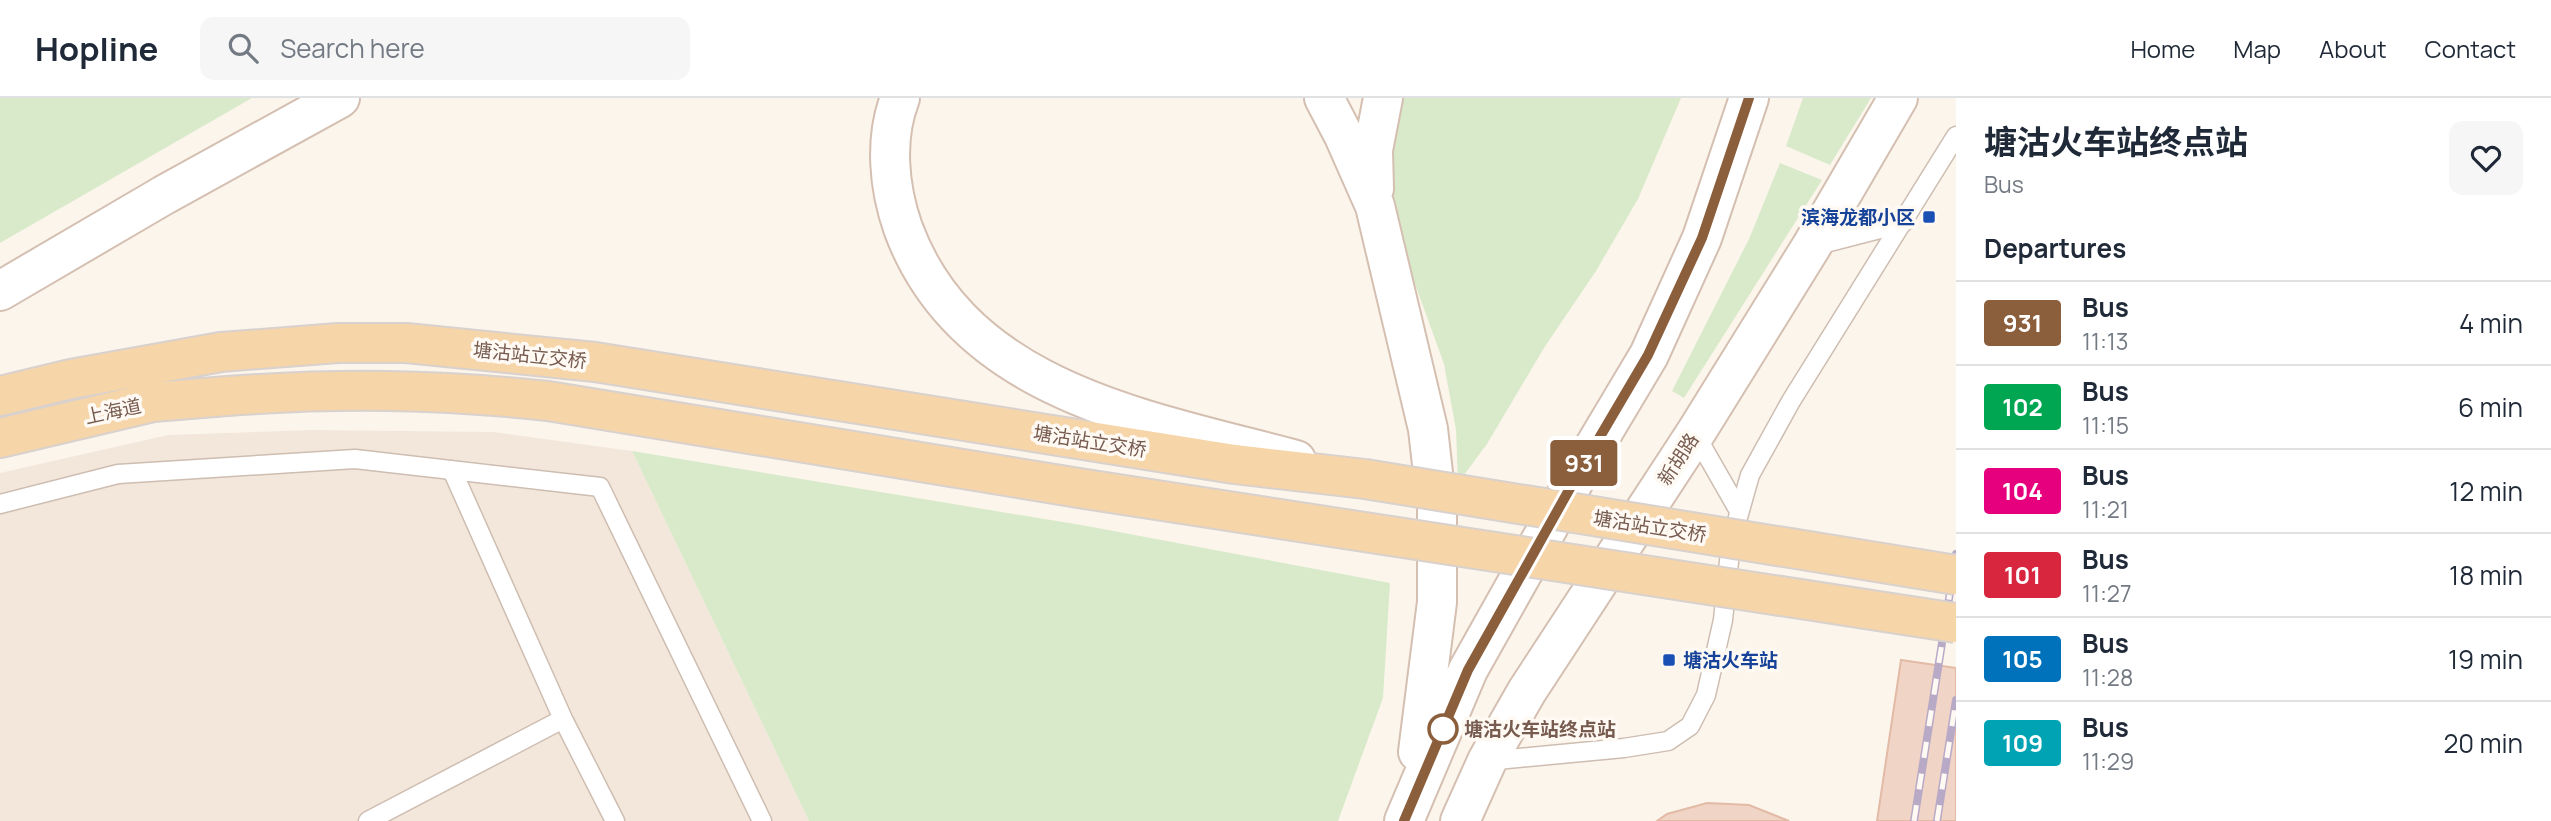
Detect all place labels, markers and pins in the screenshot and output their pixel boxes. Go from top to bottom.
place label: 滨海龙都小区 [1801,204,1915,230]
marker: 滨海龙都小区 [1921,209,1937,225]
place label: 塘沽火车站 [1683,647,1778,673]
marker: 塘沽火车站 [1661,652,1677,668]
marker: 塘沽火车站终点站 [1428,714,1458,744]
place label: 塘沽火车站终点站 [1464,716,1616,742]

